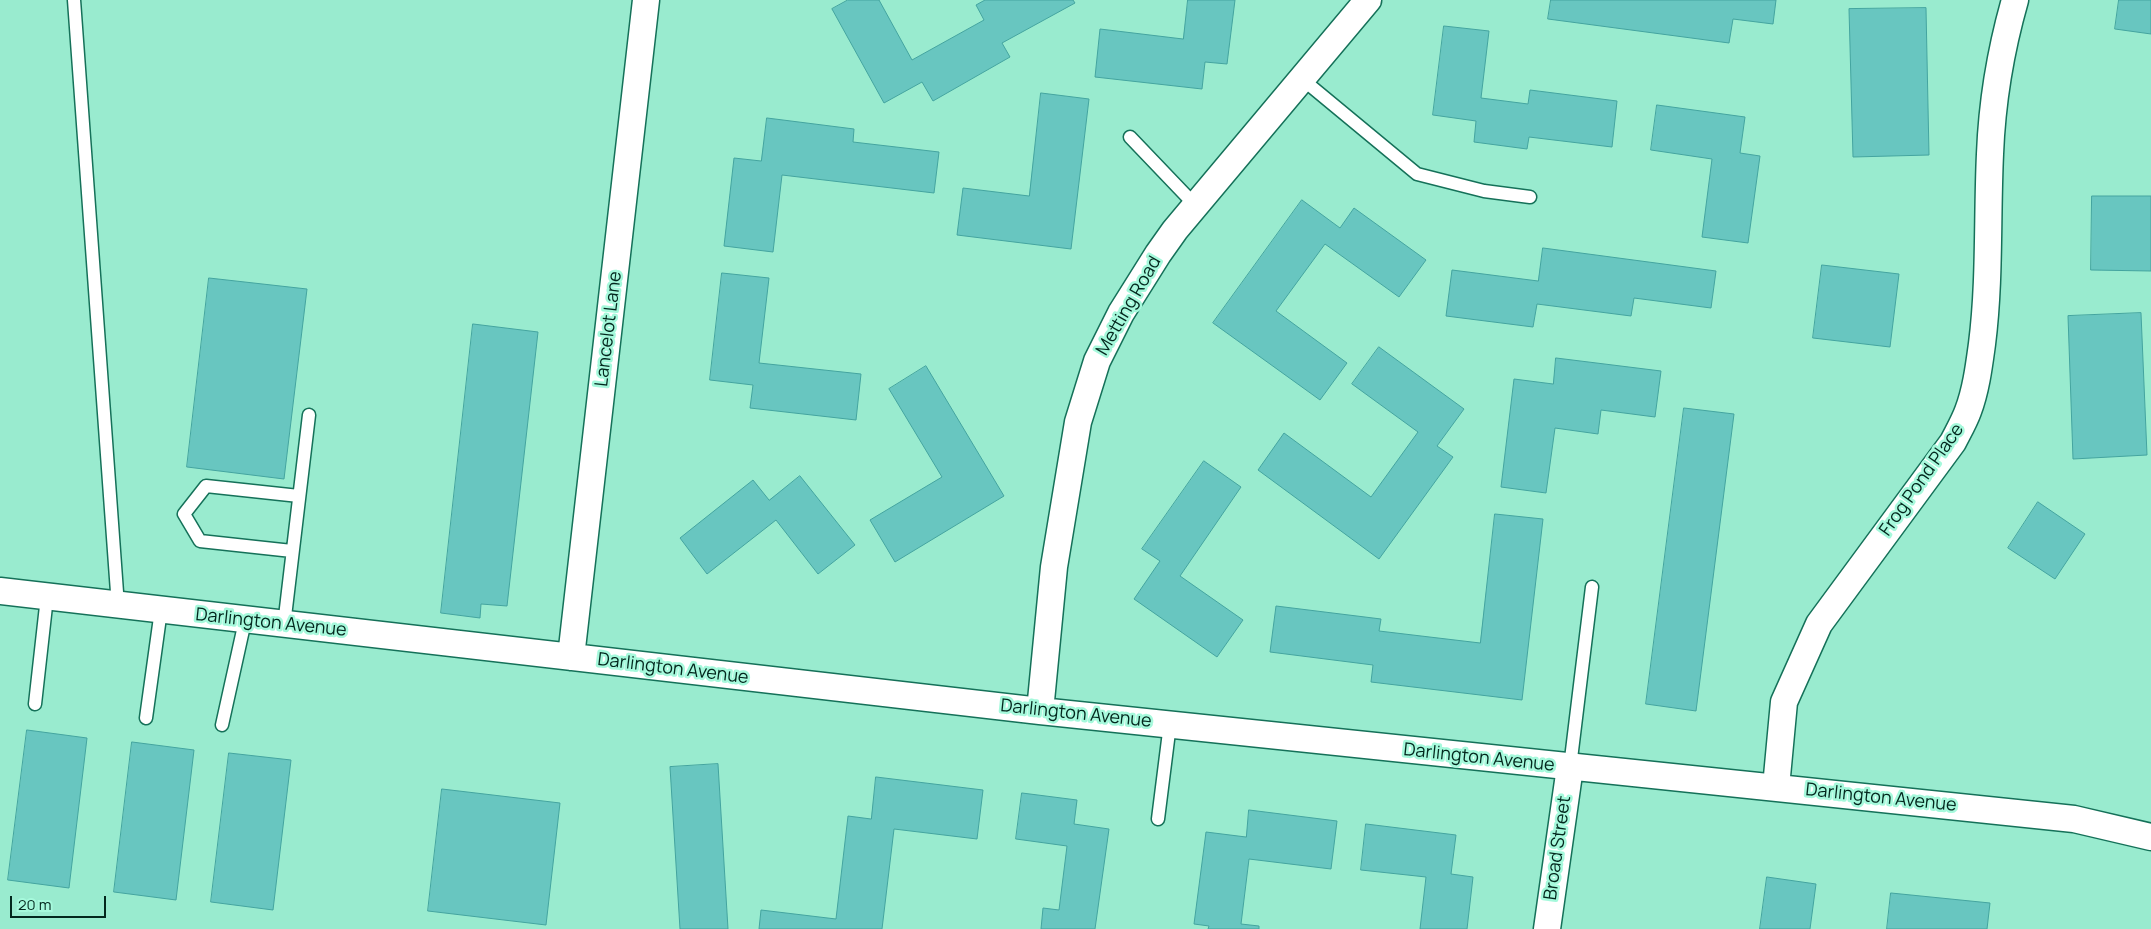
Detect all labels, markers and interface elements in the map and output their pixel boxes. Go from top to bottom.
street label: Metting Road [1092,253,1166,359]
street label: Lancelot Lane [591,270,627,388]
street label: Frog Pond Place [1875,420,1969,540]
street label: Darlington Avenue [194,604,348,642]
street label: Darlington Avenue [596,649,750,689]
street label: Darlington Avenue [999,695,1153,733]
street label: Darlington Avenue [1402,739,1556,777]
street label: Darlington Avenue [1804,779,1958,817]
street label: Broad Street [1540,794,1576,902]
scale bar [12,886,109,918]
text: 20 m [18,894,51,915]

